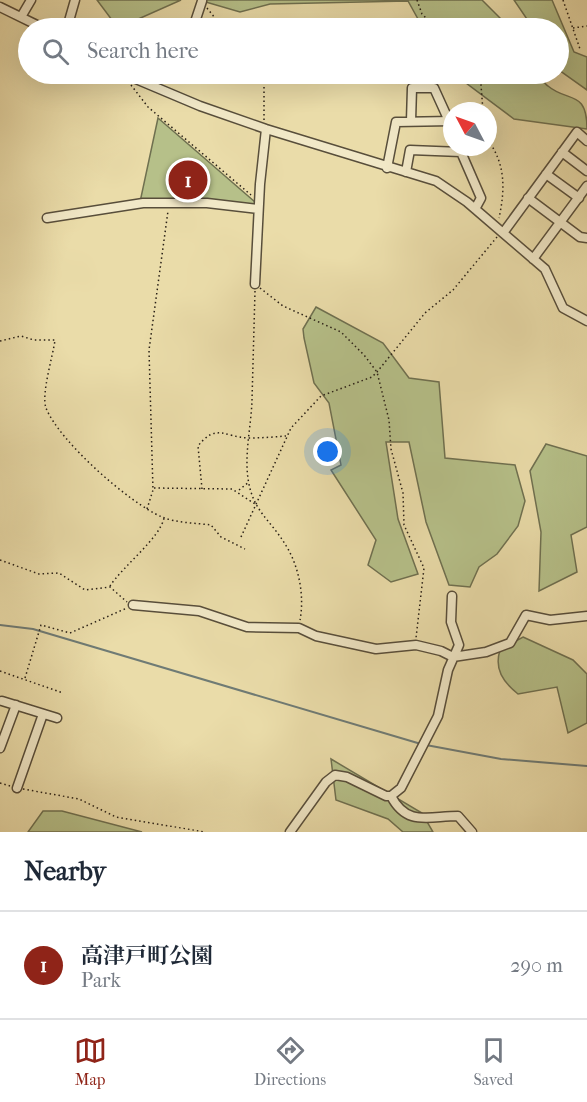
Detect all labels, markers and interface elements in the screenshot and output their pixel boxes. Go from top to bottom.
search box [18,18,569,84]
icon: search [39,35,72,68]
text: Search here [87,38,199,64]
north arrow [443,102,497,156]
pin: 1 [168,158,207,202]
your location [313,437,342,466]
text: Nearby [24,856,106,887]
text: 高津戸町公園 [81,943,213,969]
text: 1 [40,954,47,977]
text: 290 m [510,954,563,977]
text: Park [81,969,121,992]
tab: Map [74,1034,107,1089]
tab: Directions [254,1034,326,1089]
tab: Saved [474,1034,513,1089]

